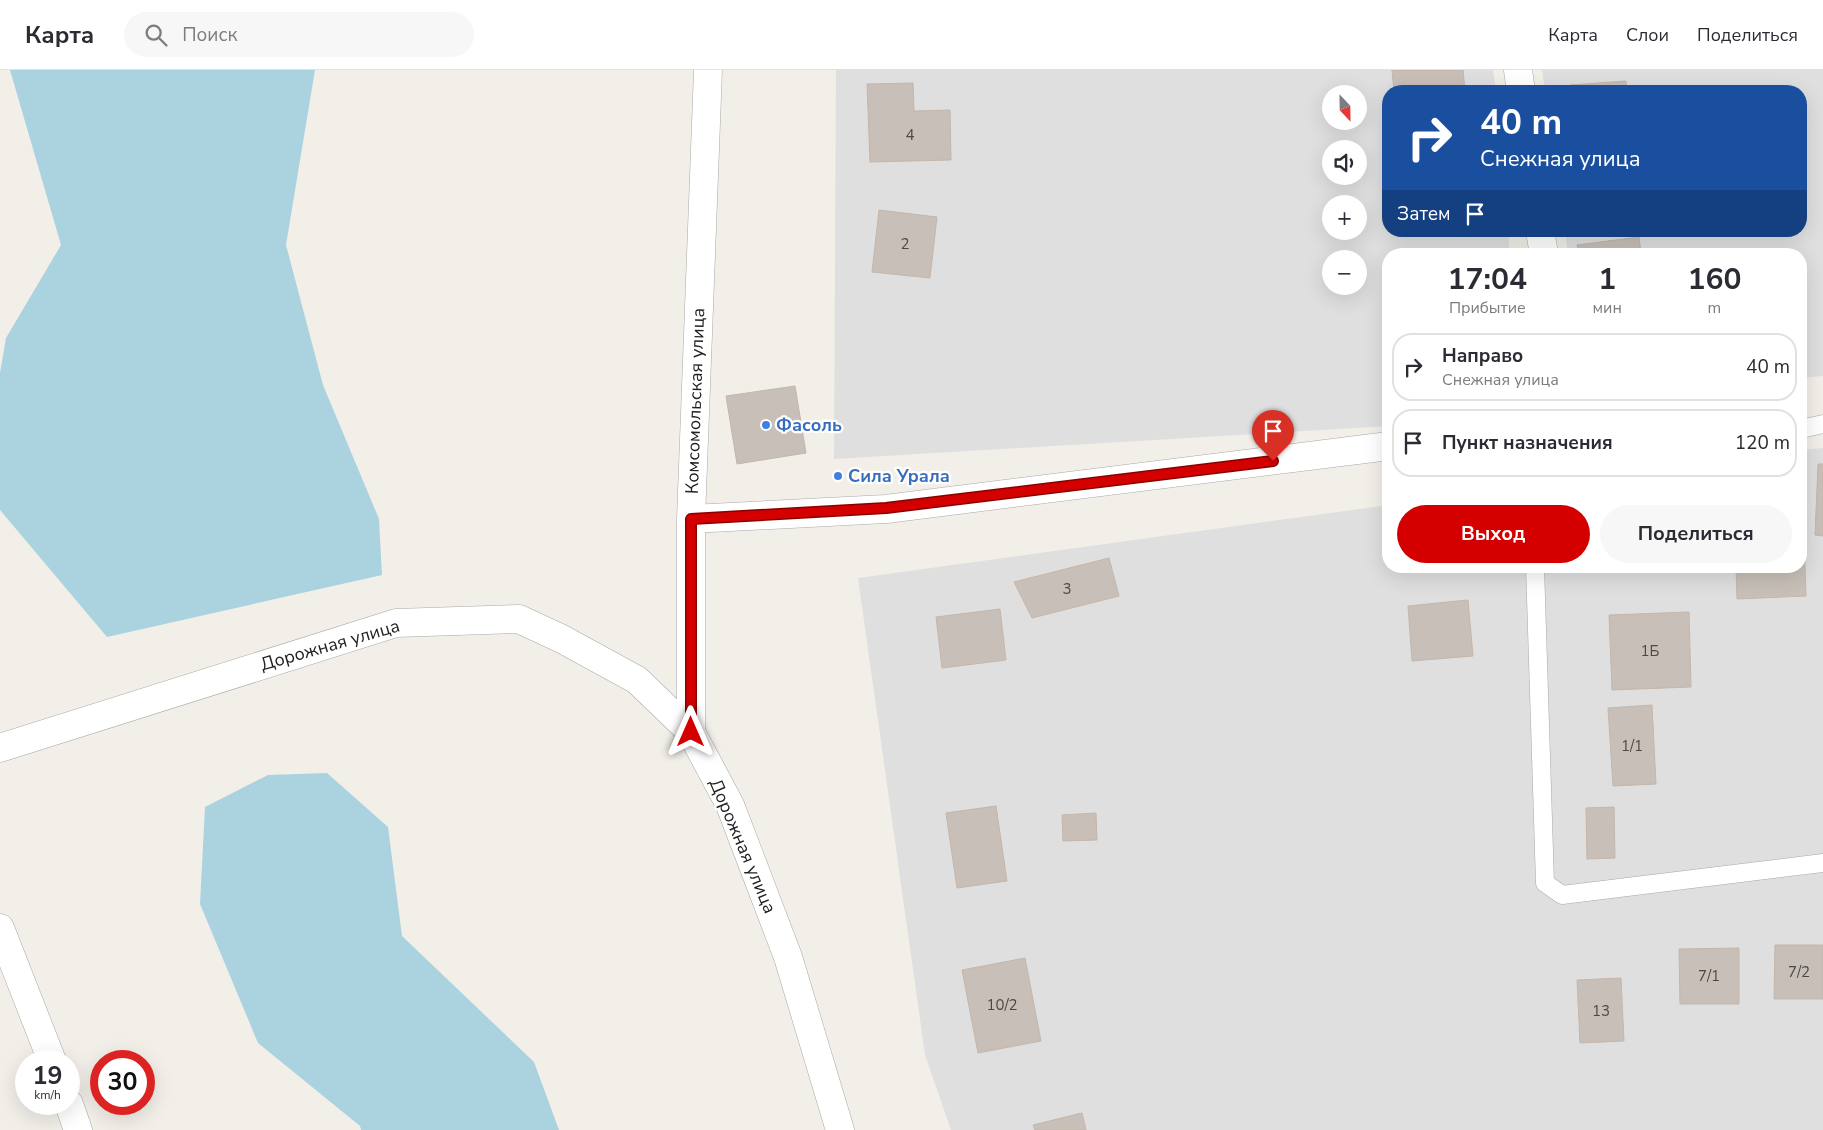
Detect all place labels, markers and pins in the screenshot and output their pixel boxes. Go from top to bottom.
pin [1252,410,1294,461]
place label: Фасоль [776,413,842,437]
marker: Фасоль [760,419,772,431]
place label: Сила Урала [848,464,950,488]
marker: Сила Урала [832,470,844,482]

